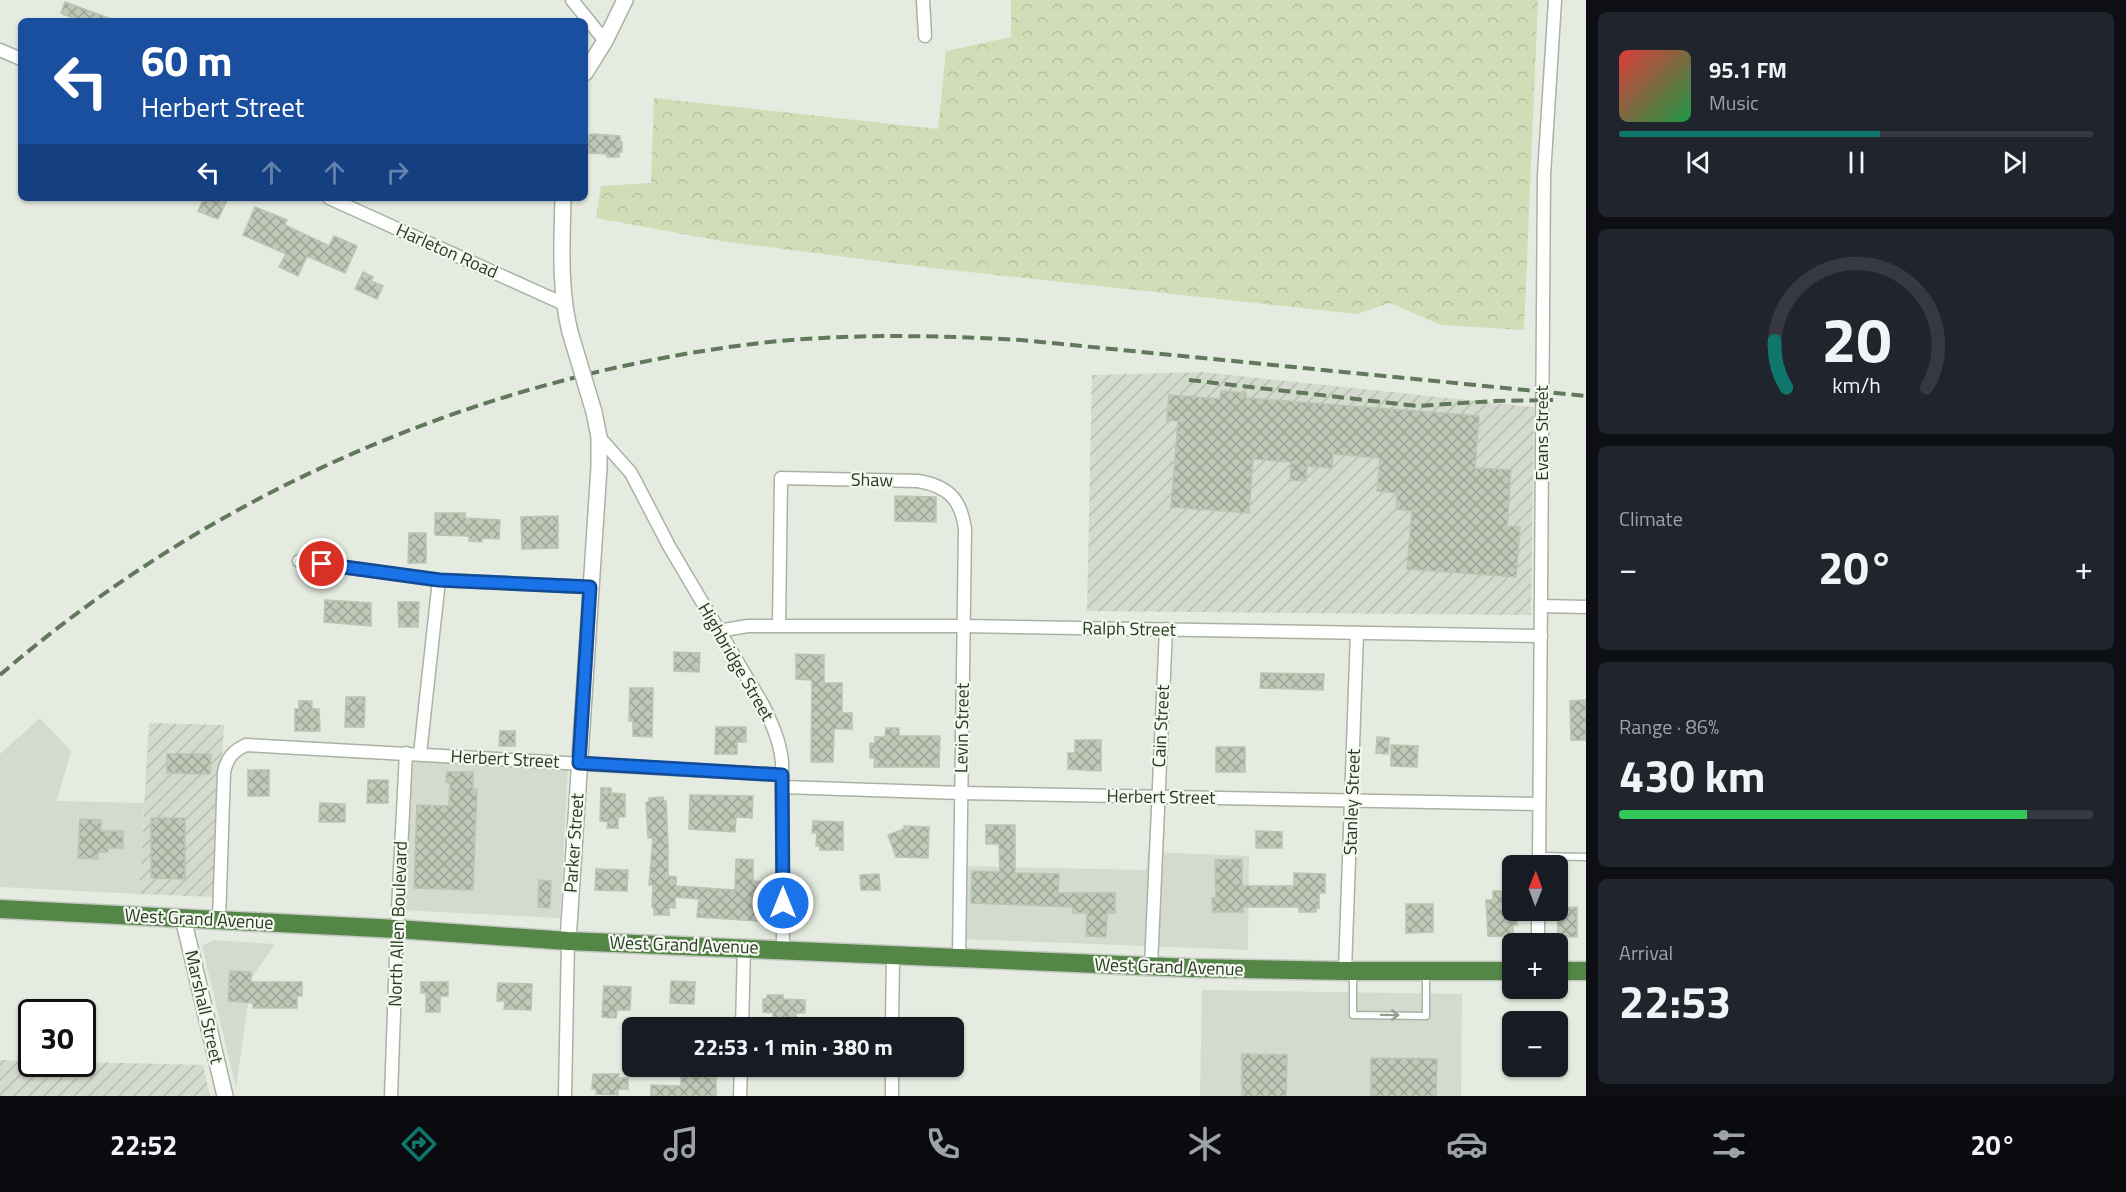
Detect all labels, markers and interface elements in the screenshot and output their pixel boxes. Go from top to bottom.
text: 60 m [141,28,233,92]
icon: left [42,42,120,120]
text: 95.1 FM [1709,53,1787,87]
text: Herbert Street [141,86,304,127]
text: Music [1709,87,1759,118]
icon: previous [1682,146,1715,179]
icon: pause [1840,146,1873,179]
icon: next [1998,146,2031,179]
icon: left [192,156,225,189]
icon: ahead [255,156,288,189]
icon: ahead [318,156,351,189]
icon: right [381,156,414,189]
street label: Harleton Road [392,216,502,285]
text: 20 [1821,291,1891,386]
text: km/h [1832,370,1880,402]
street label: Evans Street [1528,384,1555,481]
street label: Shaw [851,466,894,493]
text: Climate [1619,503,1683,534]
text: 20° [1818,533,1894,601]
pin [296,538,347,589]
text: − [1619,543,1637,593]
text: + [2075,543,2093,593]
icon: arrive [305,547,338,580]
street label: Highbridge Street [692,597,782,727]
street label: Ralph Street [1082,614,1177,643]
street label: Levin Street [947,682,976,773]
street label: Cain Street [1145,683,1176,768]
text: Range · 86% [1619,711,1719,742]
text: 430 km [1619,741,1765,809]
street label: Herbert Street [450,742,561,775]
street label: Stanley Street [1336,747,1367,856]
street label: Herbert Street [1106,782,1216,811]
street label: Parker Street [557,792,590,894]
street label: North Allen Boulevard [381,841,414,1007]
north arrow [1502,855,1568,921]
map controls [1502,855,1568,1077]
position arrow [751,871,815,935]
street label: West Grand Avenue [124,901,274,936]
street label: West Grand Avenue [609,928,759,961]
button: + [1502,933,1568,999]
text: Arrival [1619,937,1673,968]
street label: Marshall Street [178,947,231,1067]
street label: West Grand Avenue [1094,950,1244,983]
text: 22:53 [1619,967,1731,1035]
speed limit sign: 30 [18,999,96,1077]
one-way arrow [1379,1009,1399,1021]
button: − [1502,1011,1568,1077]
text: 22:53 · 1 min · 380 m [693,1030,893,1064]
icon: directions [398,1123,440,1165]
icon: music [660,1123,702,1165]
icon: phone [922,1123,964,1165]
icon: climate [1184,1123,1226,1165]
icon: car [1446,1123,1488,1165]
icon: filters [1708,1123,1750,1165]
text: 22:52 [110,1124,177,1165]
text: 20° [1970,1124,2016,1165]

